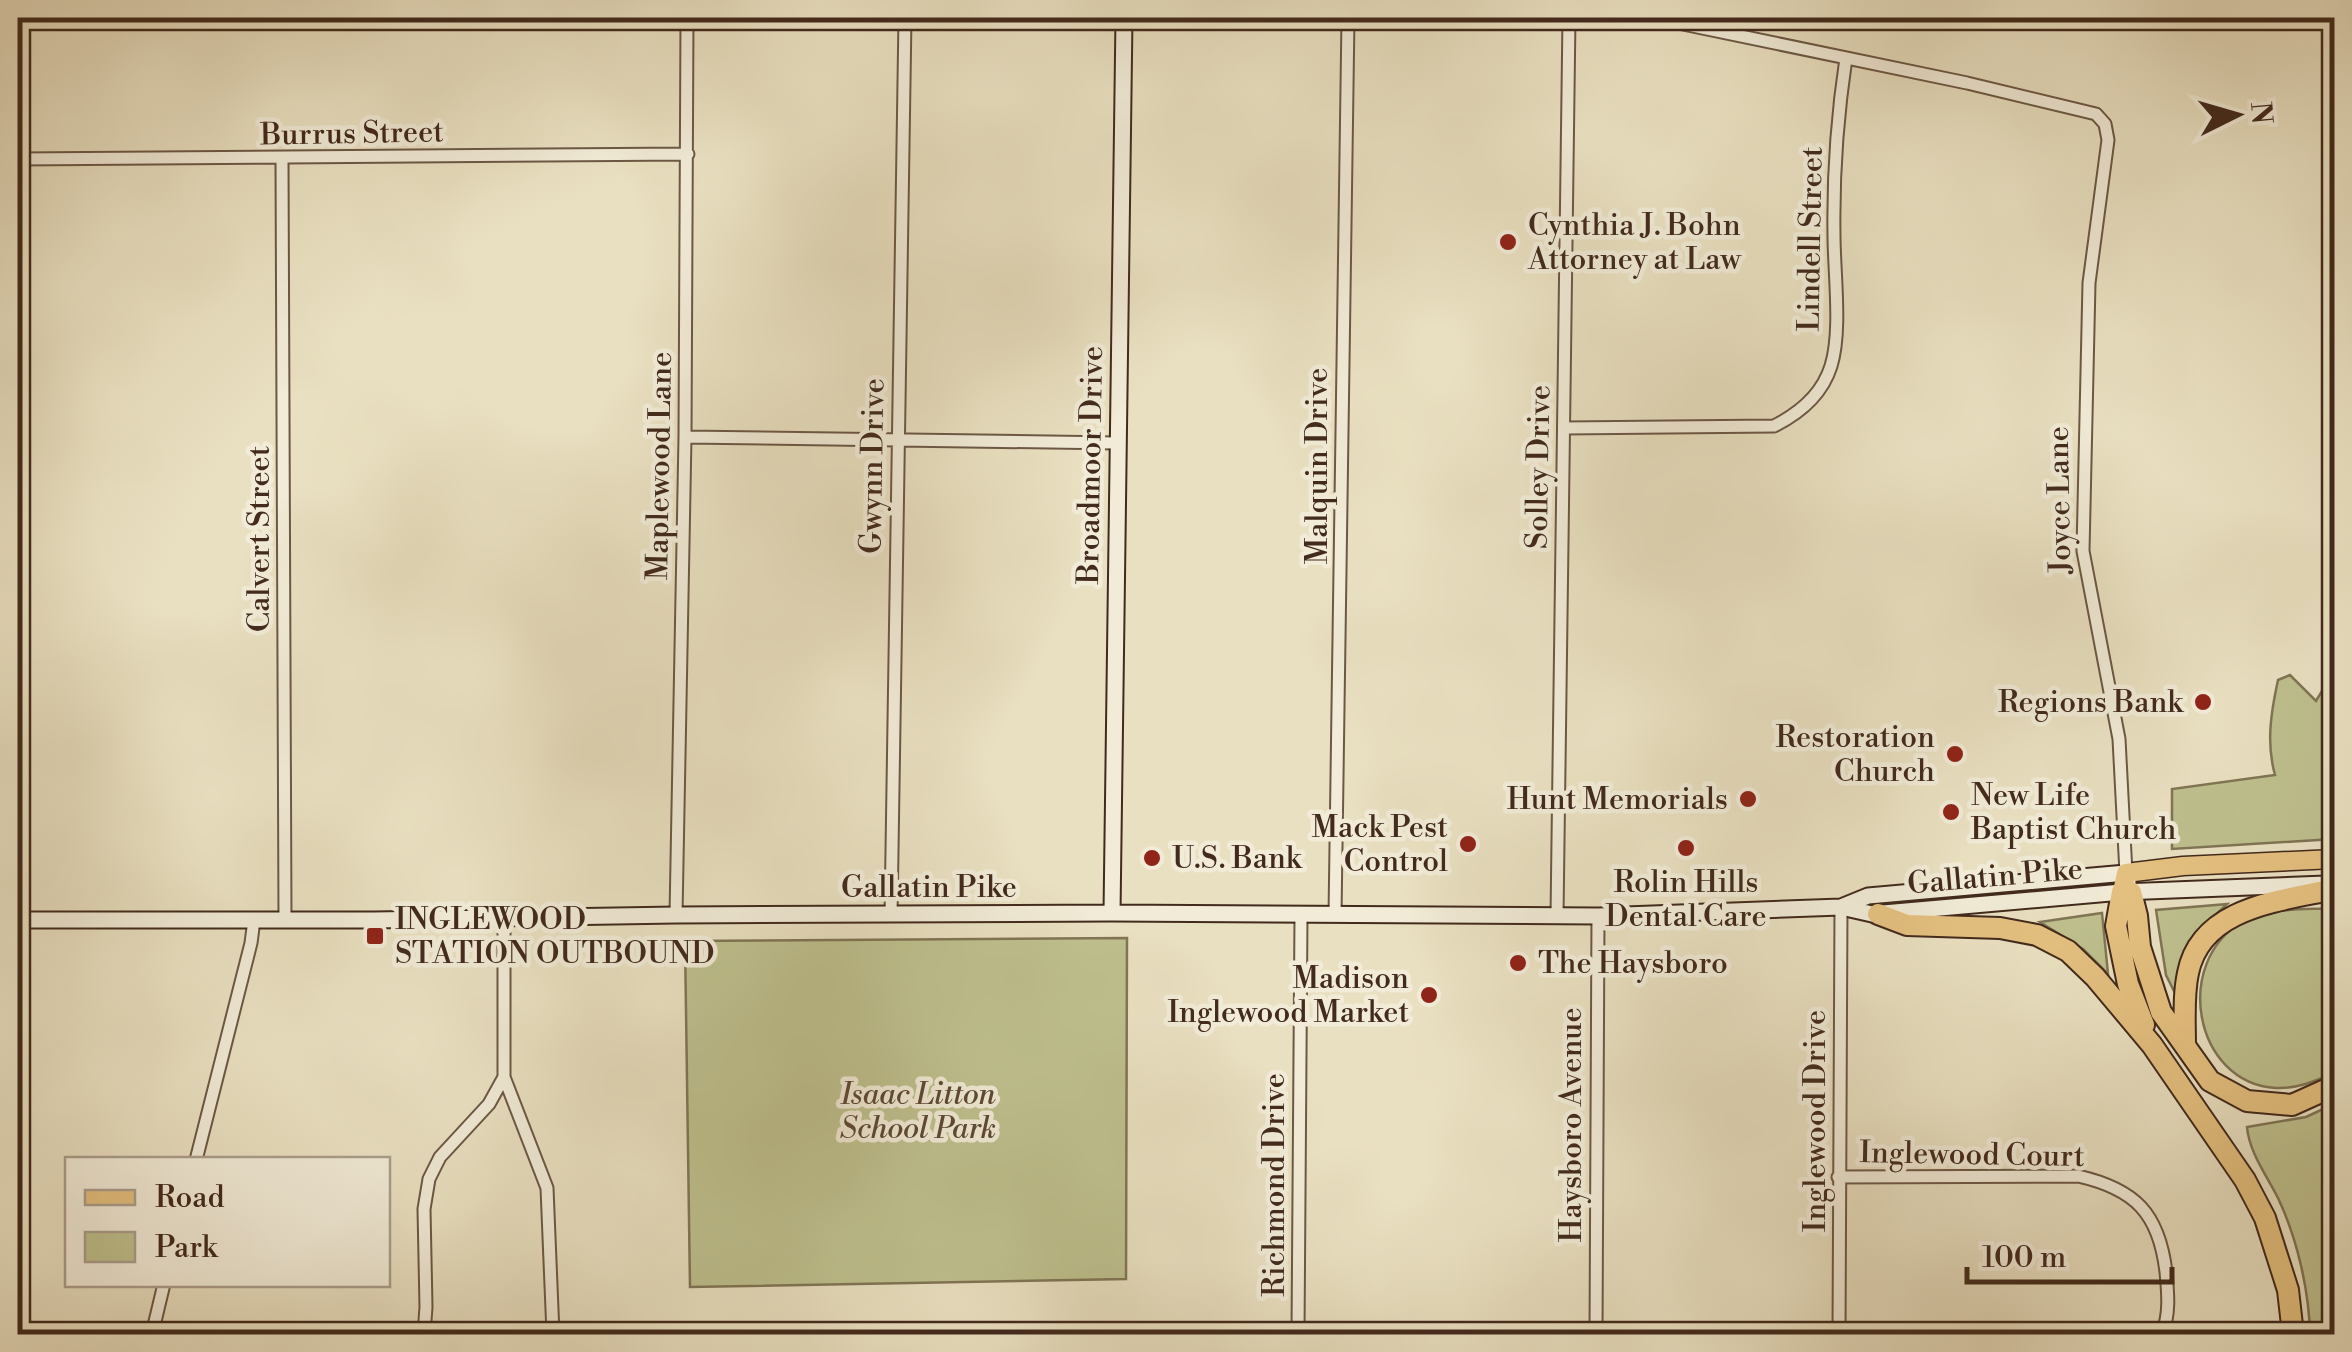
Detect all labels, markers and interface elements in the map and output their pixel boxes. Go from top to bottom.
north arrow [2187,65,2287,165]
text: N [2242,100,2279,126]
street label: Burrus Street [259,113,444,155]
street label: Lindell Street [1790,146,1832,332]
place label: Cynthia J. Bohn Attorney at Law [1527,207,1742,279]
marker: Cynthia J. Bohn Attorney at Law [1497,231,1519,253]
street label: Broadmoor Drive [1070,346,1112,585]
street label: Maplewood Lane [639,351,681,581]
street label: Malquin Drive [1299,368,1337,564]
street label: Gwynn Drive [852,378,894,554]
street label: Solley Drive [1519,385,1559,549]
street label: Joyce Lane [2040,426,2080,575]
street label: Calvert Street [241,445,279,632]
place label: Regions Bank [1998,684,2184,722]
marker: Regions Bank [2192,691,2214,713]
place label: Restoration Church [1776,719,1935,791]
marker: Restoration Church [1944,743,1966,765]
place label: New Life Baptist Church [1970,777,2176,849]
place label: Hunt Memorials [1507,781,1728,819]
marker: Hunt Memorials [1737,788,1759,810]
marker: New Life Baptist Church [1940,801,1962,823]
place label: Mack Pest Control [1312,809,1448,881]
marker: Mack Pest Control [1457,833,1479,855]
marker: Rolin Hills Dental Care [1675,837,1697,859]
place label: U.S. Bank [1172,840,1303,878]
marker: U.S. Bank [1141,847,1163,869]
street label: Gallatin Pike [1906,850,2084,904]
place label: Rolin Hills Dental Care [1605,864,1767,936]
street label: Gallatin Pike [841,869,1017,907]
place label: INGLEWOOD STATION OUTBOUND [395,901,715,973]
marker: INGLEWOOD STATION OUTBOUND [364,925,386,947]
place label: The Haysboro [1538,945,1728,983]
marker: The Haysboro [1507,952,1529,974]
place label: Madison Inglewood Market [1167,960,1409,1032]
marker: Madison Inglewood Market [1418,984,1440,1006]
street label: Haysboro Avenue [1553,1007,1591,1243]
street label: Inglewood Drive [1797,1010,1835,1232]
street label: Richmond Drive [1256,1073,1294,1297]
park label: Isaac Litton School Park [839,1076,996,1148]
street label: Inglewood Court [1859,1134,2085,1176]
legend [65,1157,390,1287]
text: Road [155,1179,225,1217]
scale bar [1967,1222,2172,1284]
text: Park [155,1229,219,1267]
text: 100 m [1982,1239,2066,1277]

